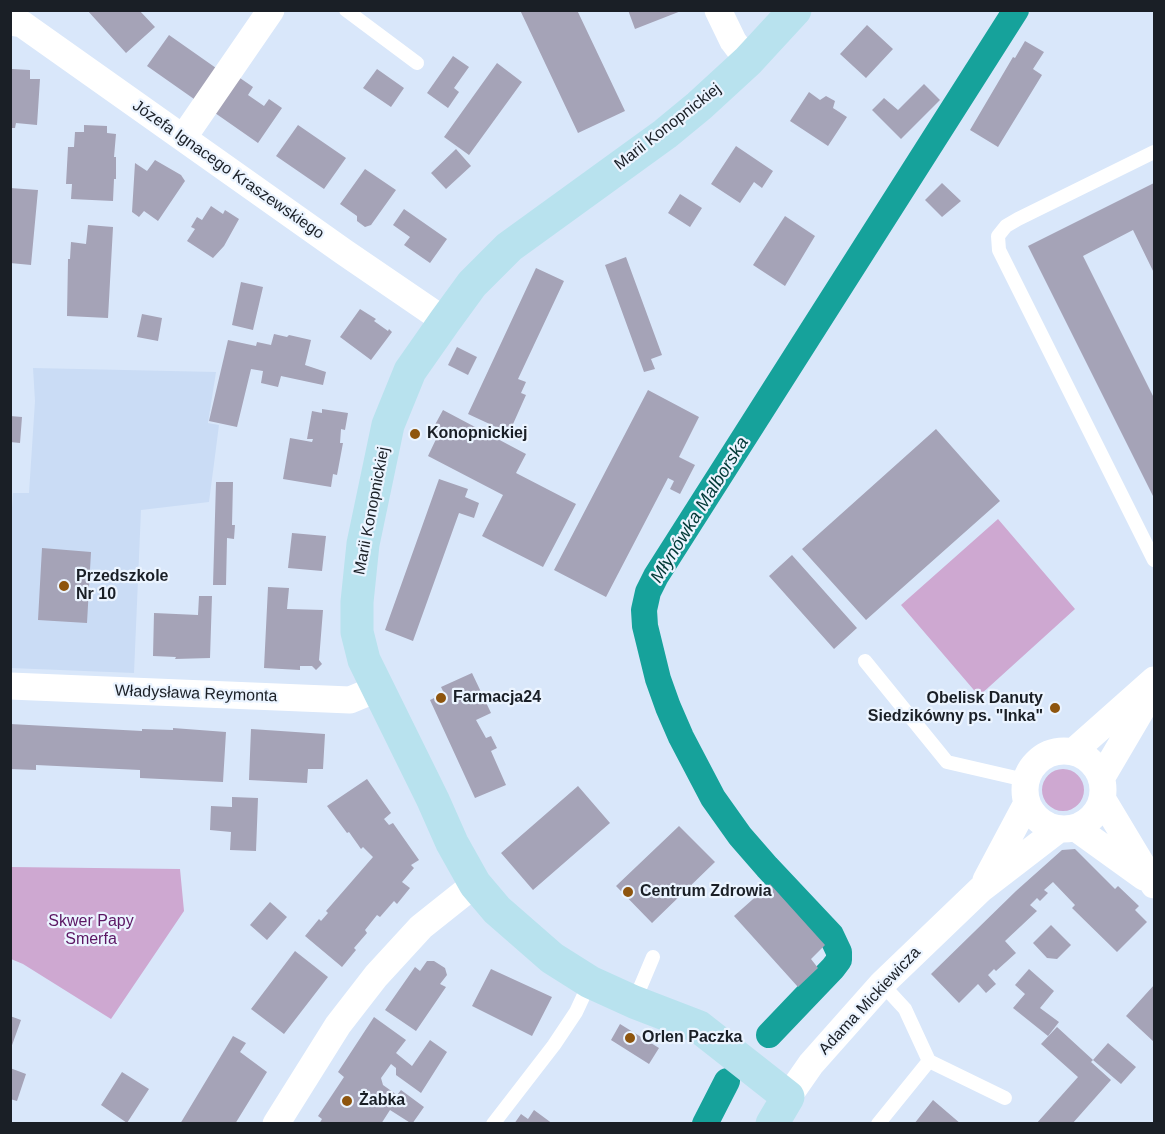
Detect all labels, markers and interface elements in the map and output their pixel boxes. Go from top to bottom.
street label: Marii Konopnickiej [611,79,725,175]
street label: Józefa Ignacego Kraszewskiego [129,96,327,244]
place label: Konopnickiej [427,424,527,444]
marker: Konopnickiej [408,427,422,441]
water label: Młynówka Malborska [646,433,754,587]
street label: Marii Konopnickiej [350,445,394,577]
place label: Przedszkole Nr 10 [76,567,168,605]
marker: Przedszkole Nr 10 [57,579,71,593]
street label: Władysława Reymonta [114,682,278,706]
place label: Farmacja24 [453,688,541,708]
place label: Obelisk Danuty Siedzikówny ps. "Inka" [868,689,1043,727]
marker: Farmacja24 [434,691,448,705]
marker: Obelisk Danuty Siedzikówny ps. "Inka" [1048,701,1062,715]
place label: Centrum Zdrowia [640,882,772,902]
marker: Centrum Zdrowia [621,885,635,899]
park label: Skwer Papy Smerfa [48,912,134,950]
street label: Adama Mickiewicza [815,943,925,1059]
place label: Orlen Paczka [642,1028,742,1048]
marker: Orlen Paczka [623,1031,637,1045]
place label: Żabka [359,1091,405,1111]
marker: Żabka [340,1094,354,1108]

